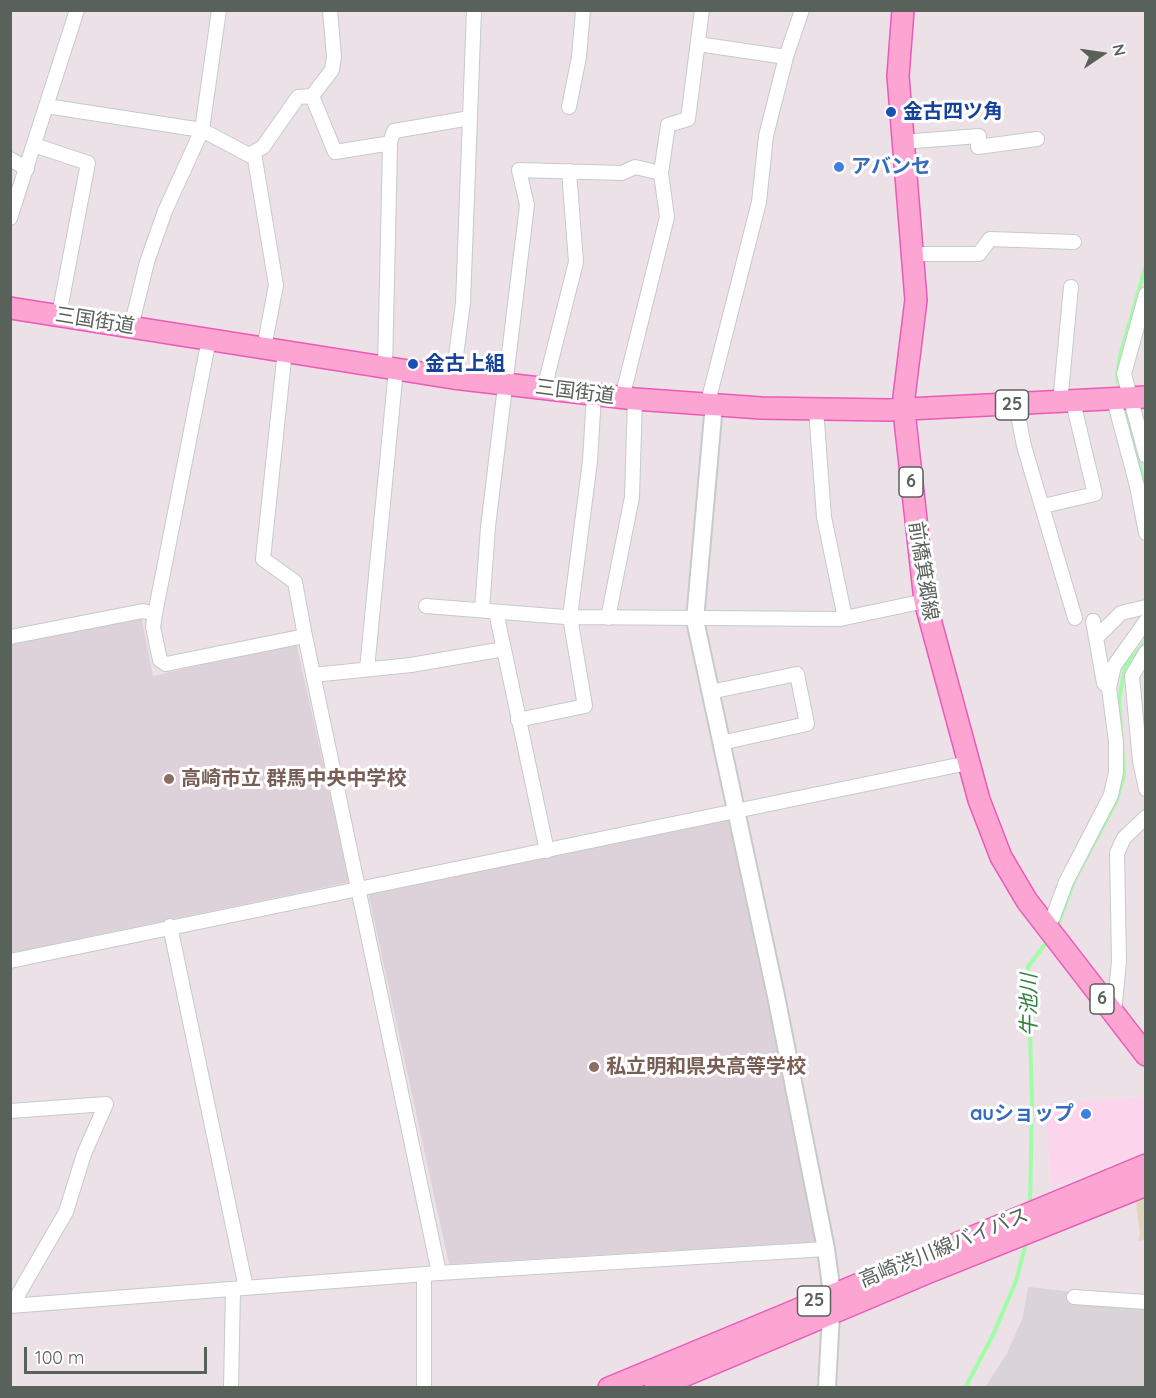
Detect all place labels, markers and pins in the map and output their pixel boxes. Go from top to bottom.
place label: 金古四ツ角 [903,100,1003,124]
marker: 金古四ツ角 [884,105,898,119]
place label: アバンセ [851,155,931,179]
marker: アバンセ [832,160,846,174]
place label: 金古上組 [425,352,505,376]
marker: 金古上組 [406,357,420,371]
place label: 高崎市立 群馬中央中学校 [181,767,407,791]
marker: 高崎市立 群馬中央中学校 [162,772,176,786]
place label: 私立明和県央高等学校 [606,1055,806,1079]
marker: 私立明和県央高等学校 [587,1060,601,1074]
place label: auショップ [970,1102,1074,1126]
marker: auショップ [1079,1107,1093,1121]

